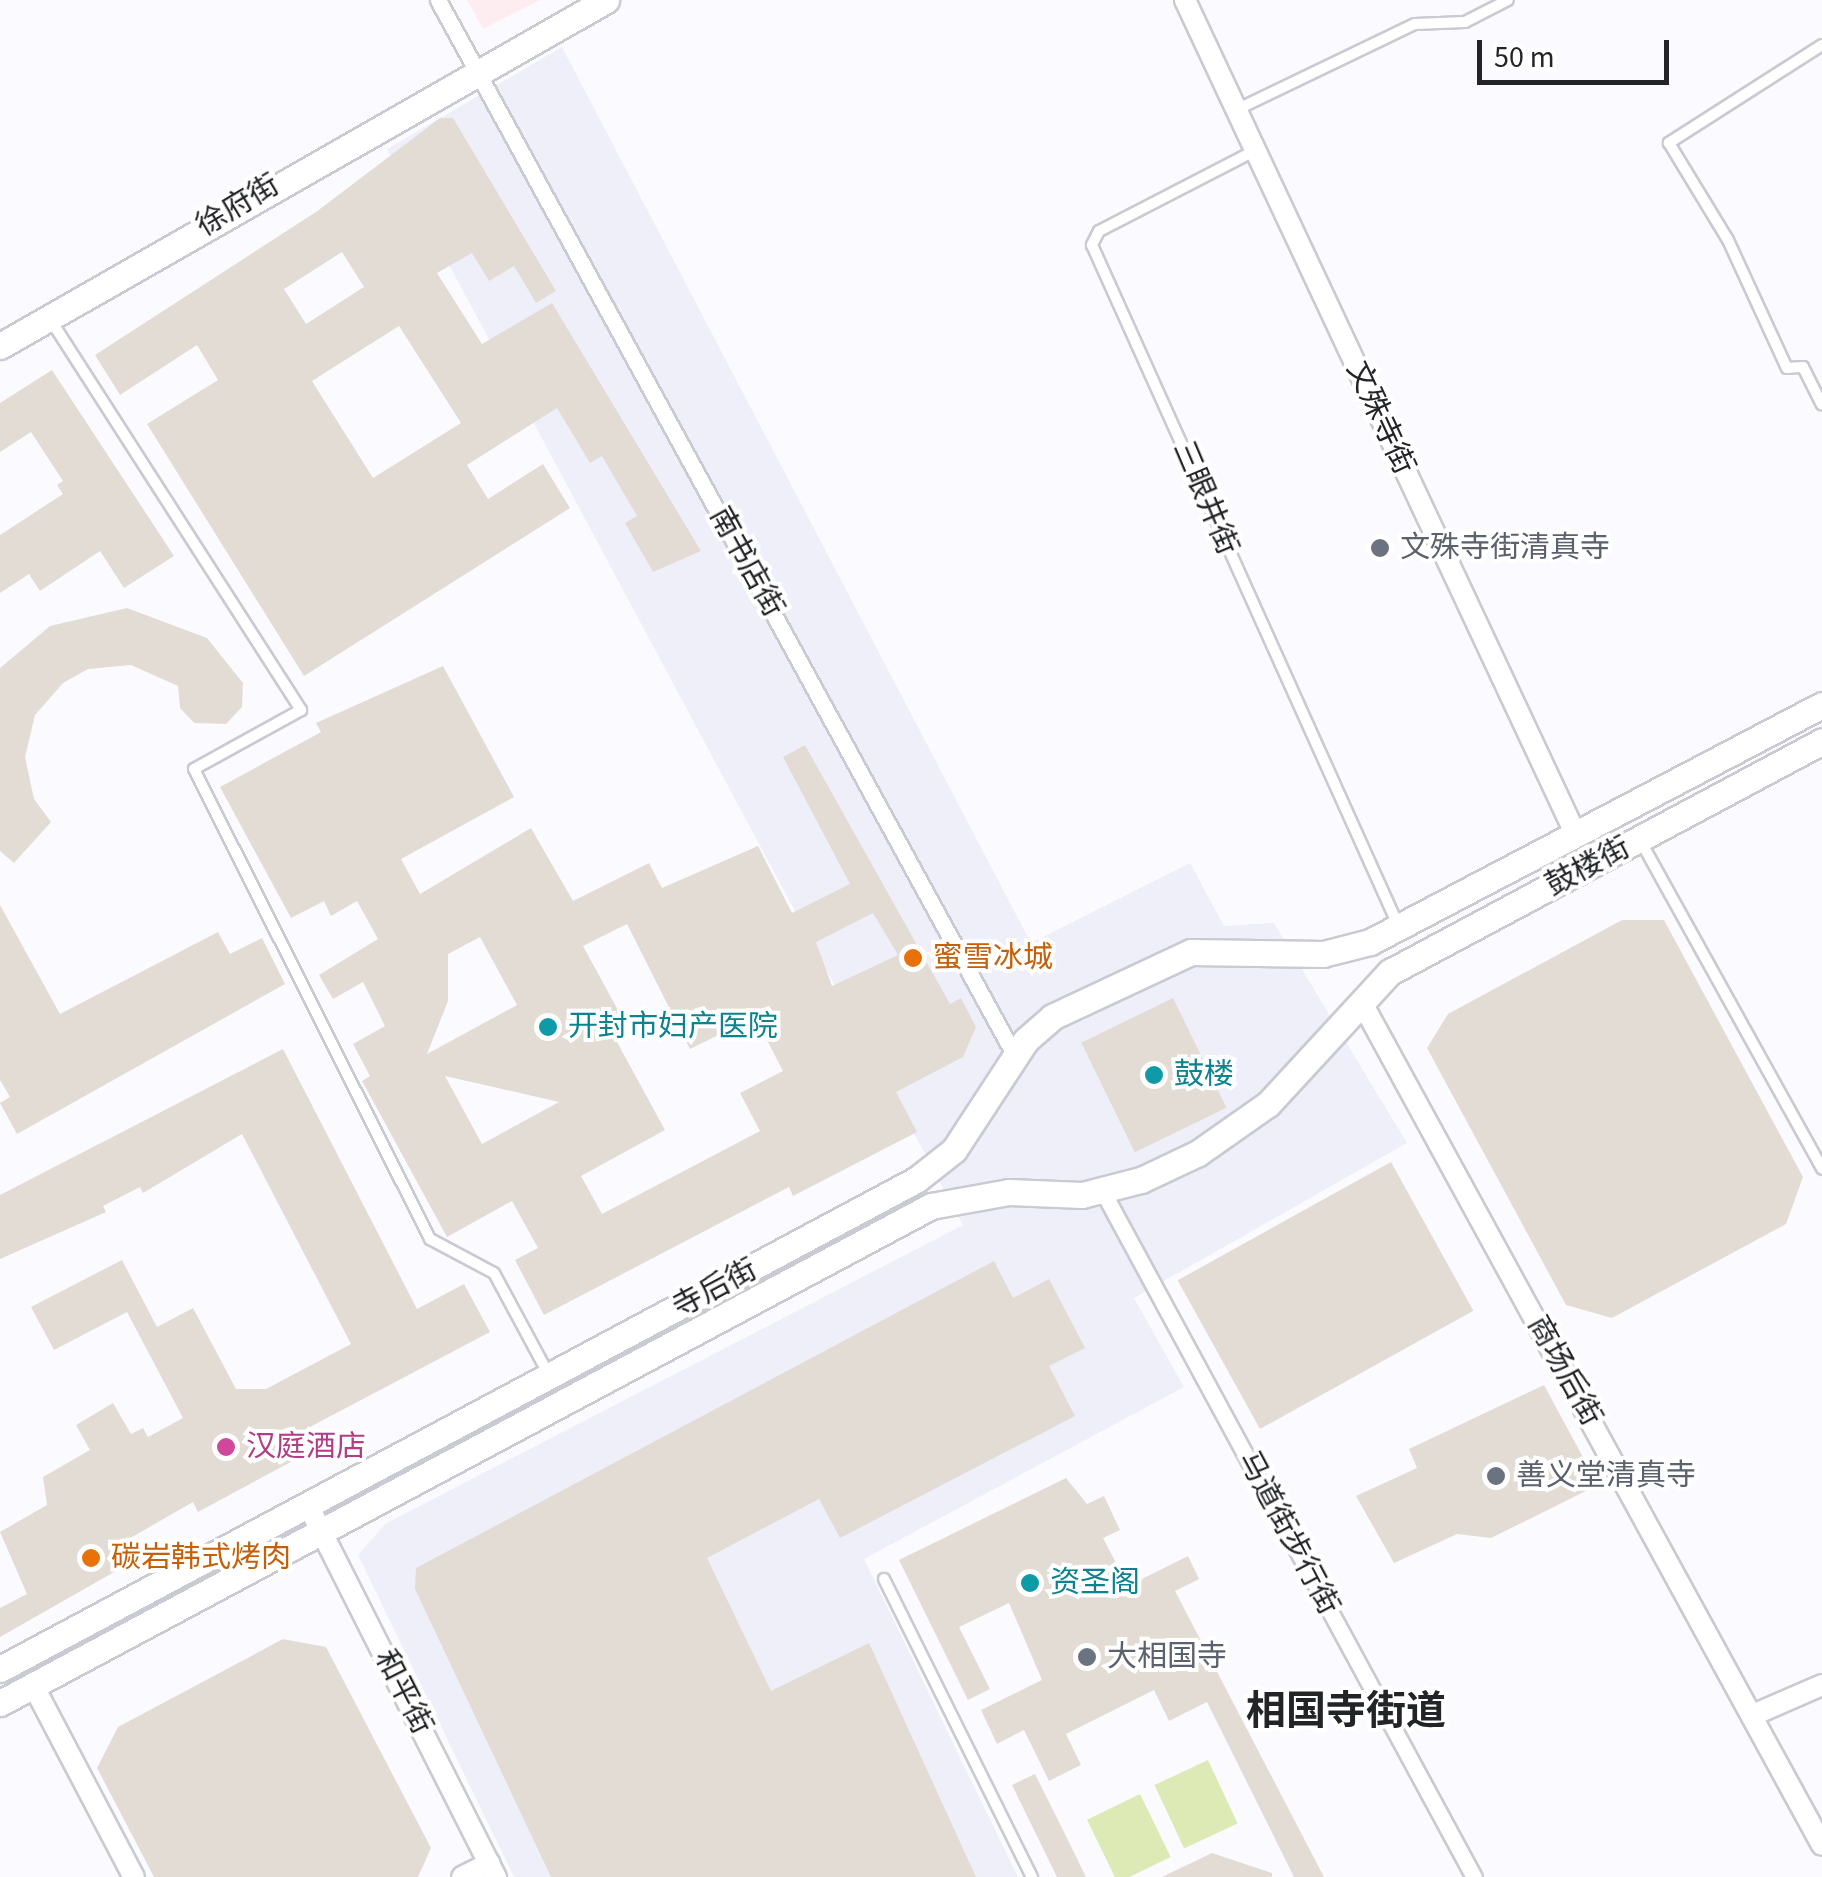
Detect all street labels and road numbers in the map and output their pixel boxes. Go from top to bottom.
street label: 徐府街 [190,167,286,245]
street label: 文殊寺街 [1338,356,1422,480]
street label: 三眼井街 [1165,436,1245,560]
street label: 南书店街 [701,501,791,623]
street label: 鼓楼街 [1540,830,1636,904]
street label: 寺后街 [667,1252,763,1326]
street label: 商场后街 [1519,1310,1609,1432]
street label: 马道街步行街 [1230,1445,1346,1621]
street label: 和平街 [367,1644,439,1740]

